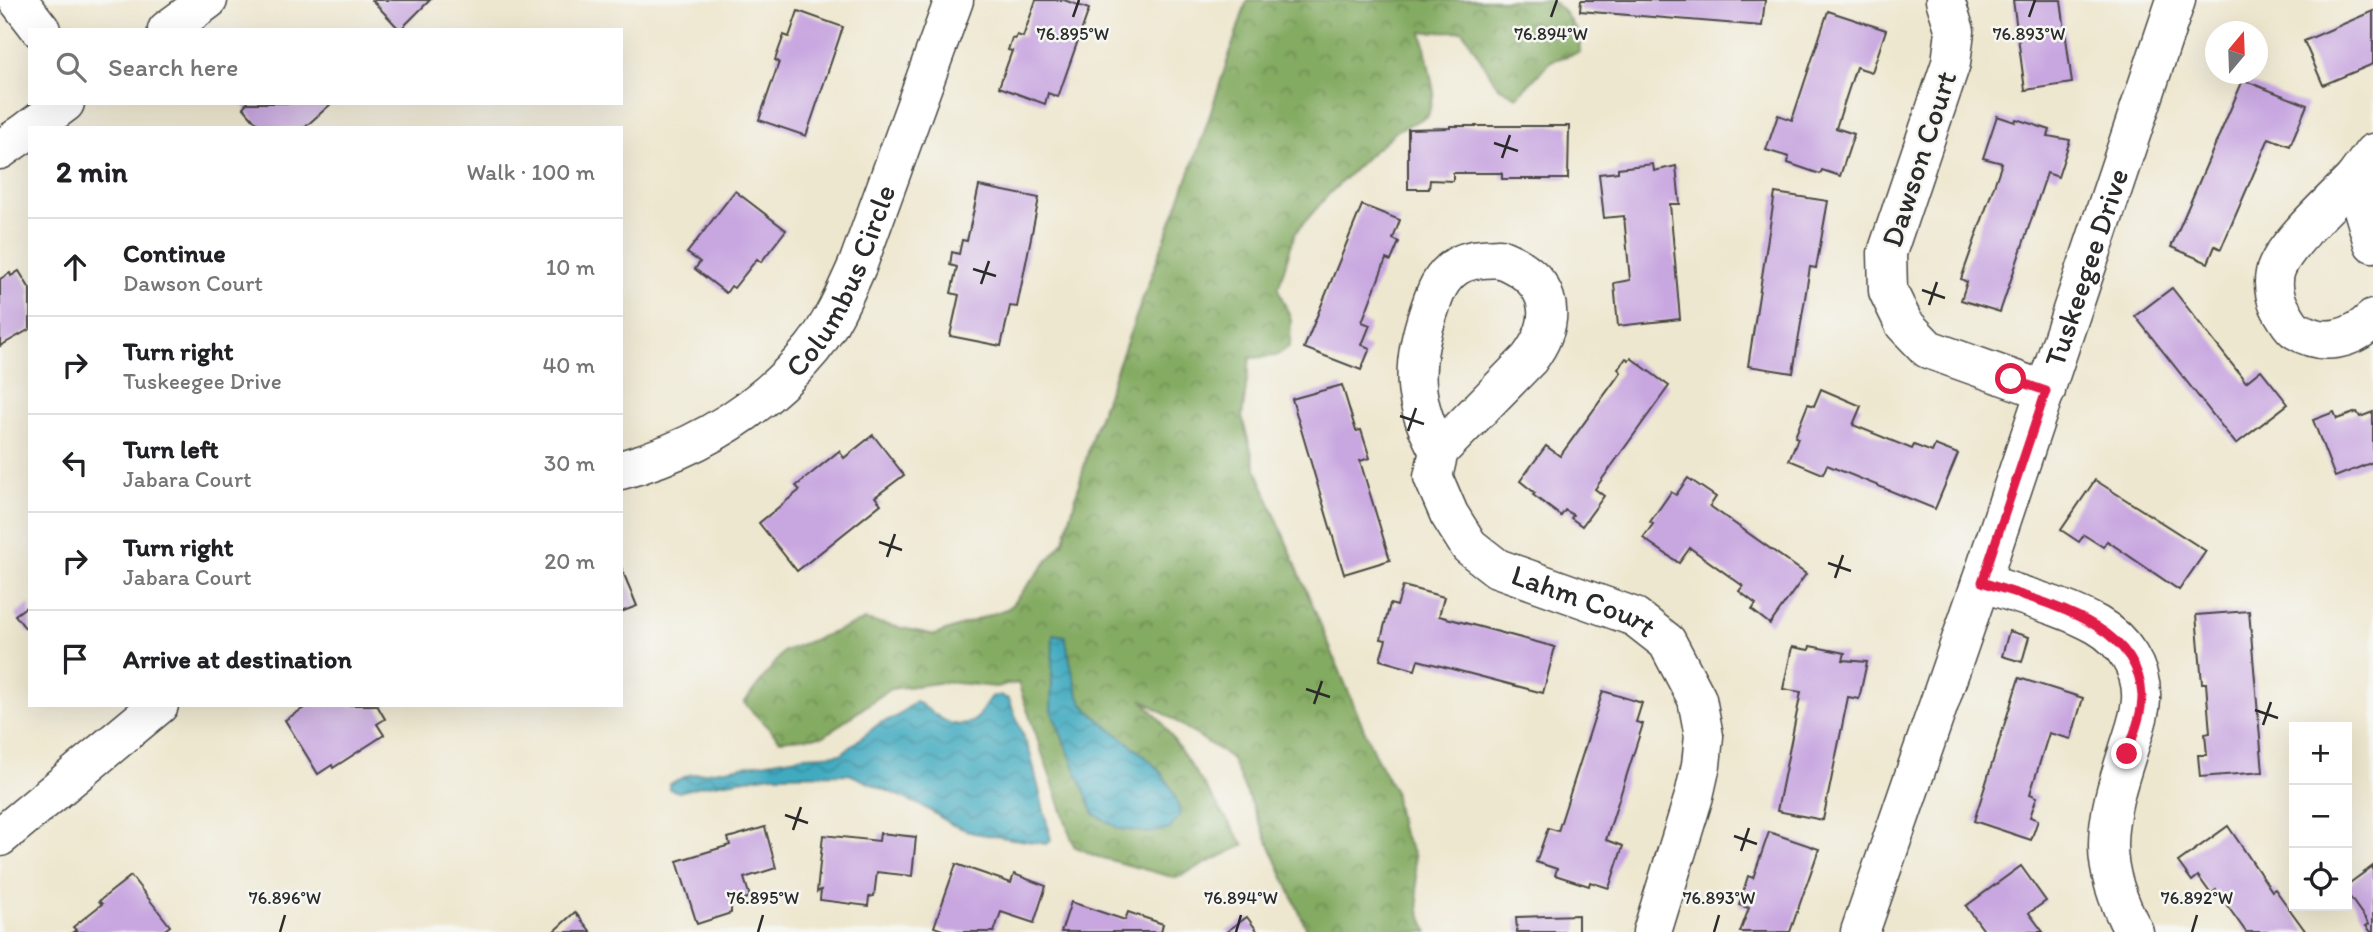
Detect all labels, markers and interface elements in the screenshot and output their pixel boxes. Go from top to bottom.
north arrow [2205,21,2268,84]
text: 76.895°W [1037,23,1109,45]
text: 76.894°W [1514,23,1588,45]
text: 76.893°W [1993,23,2065,45]
search box [28,28,623,105]
icon: search [52,48,90,86]
text: Search here [108,51,238,83]
street label: Dawson Court [1873,66,1964,251]
text: 2 min [56,153,127,190]
text: Walk · 100 m [467,158,595,186]
street label: Tuskeegee Drive [2035,163,2136,371]
street label: Columbus Circle [777,179,903,385]
text: Continue [123,237,226,269]
icon: ahead [56,248,94,286]
text: 10 m [546,253,595,281]
text: Dawson Court [123,269,263,297]
text: Turn right [123,335,234,367]
icon: right [56,346,94,384]
text: 40 m [542,351,595,379]
route start [1995,363,2026,394]
text: Tuskeegee Drive [123,367,282,395]
text: Turn left [123,433,219,465]
icon: left [56,444,94,482]
text: 30 m [544,449,595,477]
text: Jabara Court [123,465,252,493]
text: Turn right [123,531,234,563]
icon: right [56,542,94,580]
text: 20 m [544,547,595,575]
street label: Lahm Court [1507,556,1664,645]
text: Jabara Court [123,563,252,591]
icon: arrive [56,640,94,678]
text: Arrive at destination [123,643,352,675]
map controls [2289,722,2352,911]
button: + [2289,722,2352,785]
route end [2111,738,2142,769]
button: − [2289,785,2352,848]
button: locate [2289,848,2352,911]
text: 76.896°W [249,887,321,909]
text: 76.895°W [727,887,799,909]
text: 76.894°W [1204,887,1278,909]
text: 76.893°W [1683,887,1755,909]
text: 76.892°W [2161,887,2233,909]

